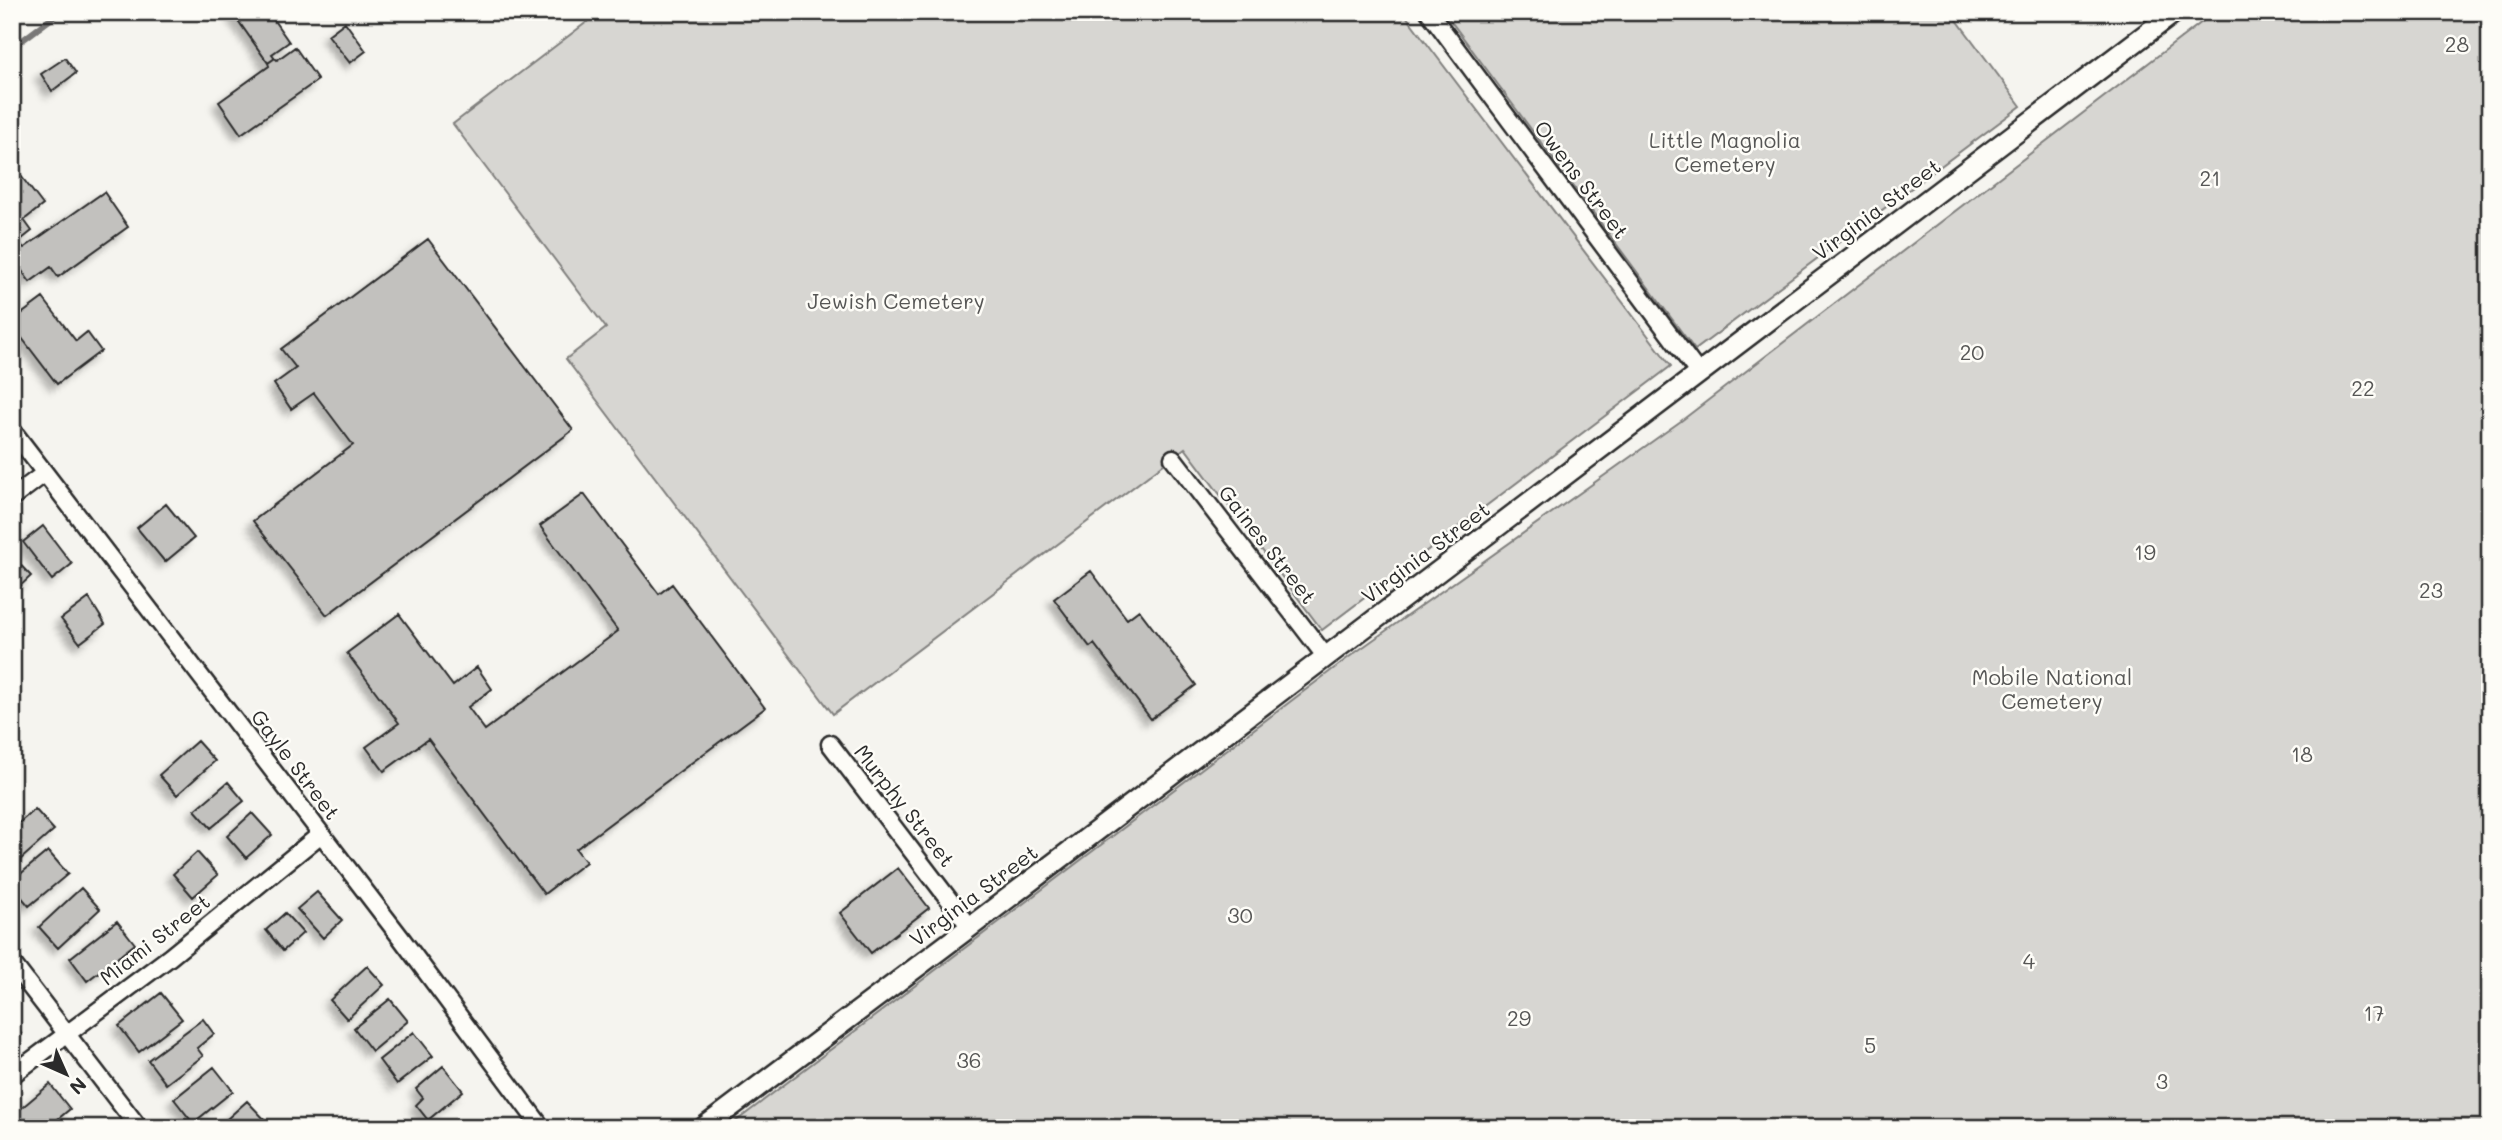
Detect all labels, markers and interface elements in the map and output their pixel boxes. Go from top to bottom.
park label: 28 [2445,30,2469,57]
street label: Owens Street [1529,115,1636,244]
park label: Little Magnolia Cemetery [1649,126,1801,177]
street label: Virginia Street [1807,152,1946,266]
park label: 21 [2199,164,2221,191]
park label: Jewish Cemetery [807,287,985,314]
park label: 20 [1960,338,1984,365]
park label: 22 [2351,374,2375,401]
street label: Gaines Street [1213,479,1323,609]
street label: Virginia Street [1356,495,1495,609]
park label: 19 [2134,538,2156,565]
park label: 23 [2419,576,2443,603]
park label: Mobile National Cemetery [1972,663,2132,714]
street label: Gayle Street [246,703,347,825]
street label: Murphy Street [849,738,961,872]
park label: 18 [2291,740,2313,767]
street label: Virginia Street [904,838,1043,952]
street label: Miami Street [93,887,215,990]
park label: 30 [1227,901,1253,928]
park label: 4 [2023,947,2036,974]
park label: 17 [2363,999,2385,1026]
park label: 29 [1507,1004,1531,1031]
park label: 5 [1864,1031,1876,1058]
north arrow [32,1038,102,1108]
park label: 36 [957,1046,982,1073]
park label: 3 [2156,1067,2168,1094]
text: N [64,1072,92,1100]

